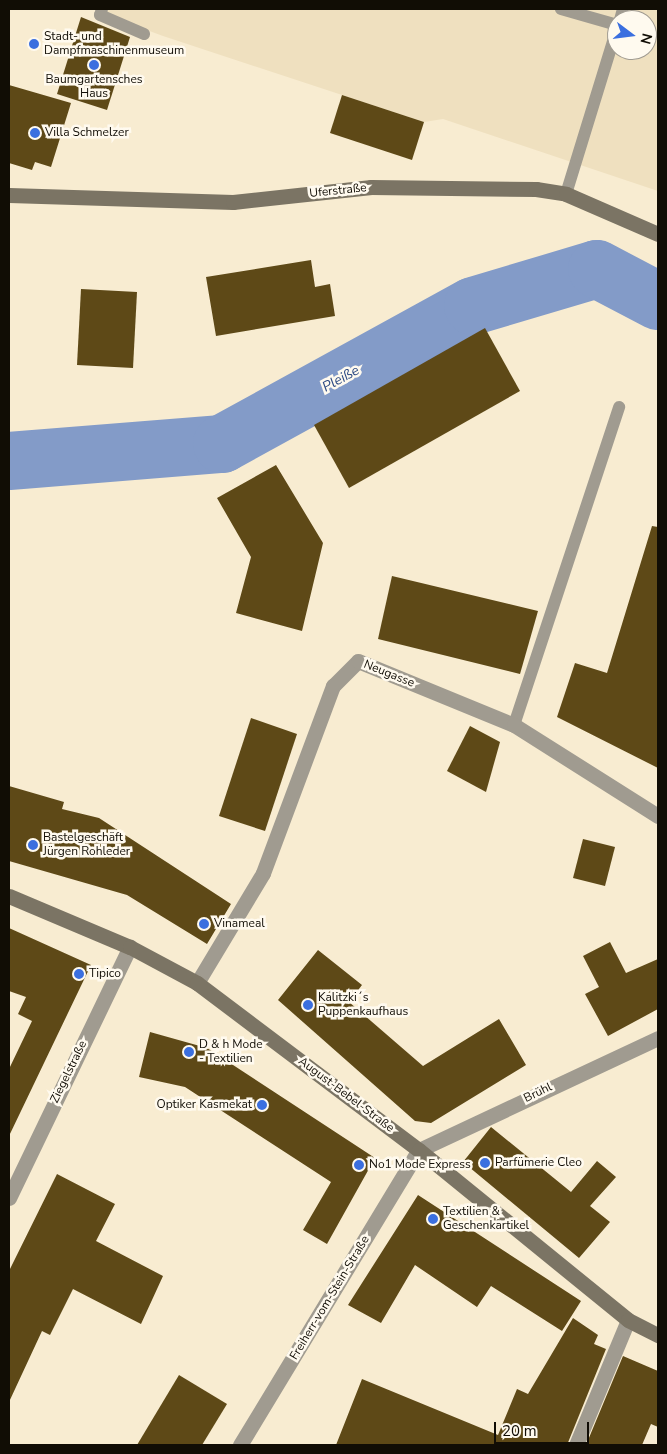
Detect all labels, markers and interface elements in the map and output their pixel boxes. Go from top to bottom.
north arrow [607,10,657,60]
place label: Stadt- und Dampfmaschinenmuseum [44,30,184,58]
text: N [635,31,657,46]
marker: Stadt- und Dampfmaschinenmuseum [28,38,40,50]
marker: Baumgartensches Haus [88,59,100,71]
place label: Baumgartensches Haus [45,73,143,101]
place label: Villa Schmelzer [45,126,129,140]
marker: Villa Schmelzer [29,127,41,139]
street label: Uferstraße [309,181,367,201]
water label: Pleiße [320,362,362,396]
street label: Neugasse [362,657,416,691]
place label: Bastelgeschäft Jürgen Rohleder [43,831,130,859]
marker: Bastelgeschäft Jürgen Rohleder [27,839,39,851]
place label: Vinameal [214,917,265,931]
marker: Vinameal [198,918,210,930]
place label: Tipico [89,967,121,981]
marker: Tipico [73,968,85,980]
place label: Kalitzki´s Puppenkaufhaus [318,991,408,1019]
marker: Kalitzki´s Puppenkaufhaus [302,999,314,1011]
place label: D & h Mode - Textilien [199,1038,263,1066]
street label: Ziegelstraße [48,1039,90,1105]
marker: D & h Mode - Textilien [183,1046,195,1058]
street label: August-Bebel-Straße [295,1054,397,1136]
street label: Brühl [522,1080,554,1106]
place label: Optiker Kasmekat [156,1098,252,1112]
marker: Optiker Kasmekat [256,1099,268,1111]
place label: Parfümerie Cleo [495,1156,582,1170]
marker: Parfümerie Cleo [479,1157,491,1169]
place label: No1 Mode Express [369,1158,471,1172]
marker: No1 Mode Express [353,1159,365,1171]
place label: Textilien & Geschenkartikel [443,1205,529,1233]
marker: Textilien & Geschenkartikel [427,1213,439,1225]
street label: Freiherr-vom-Stein-Straße [287,1233,373,1363]
scale bar [497,1412,592,1444]
text: 20 m [502,1421,537,1441]

